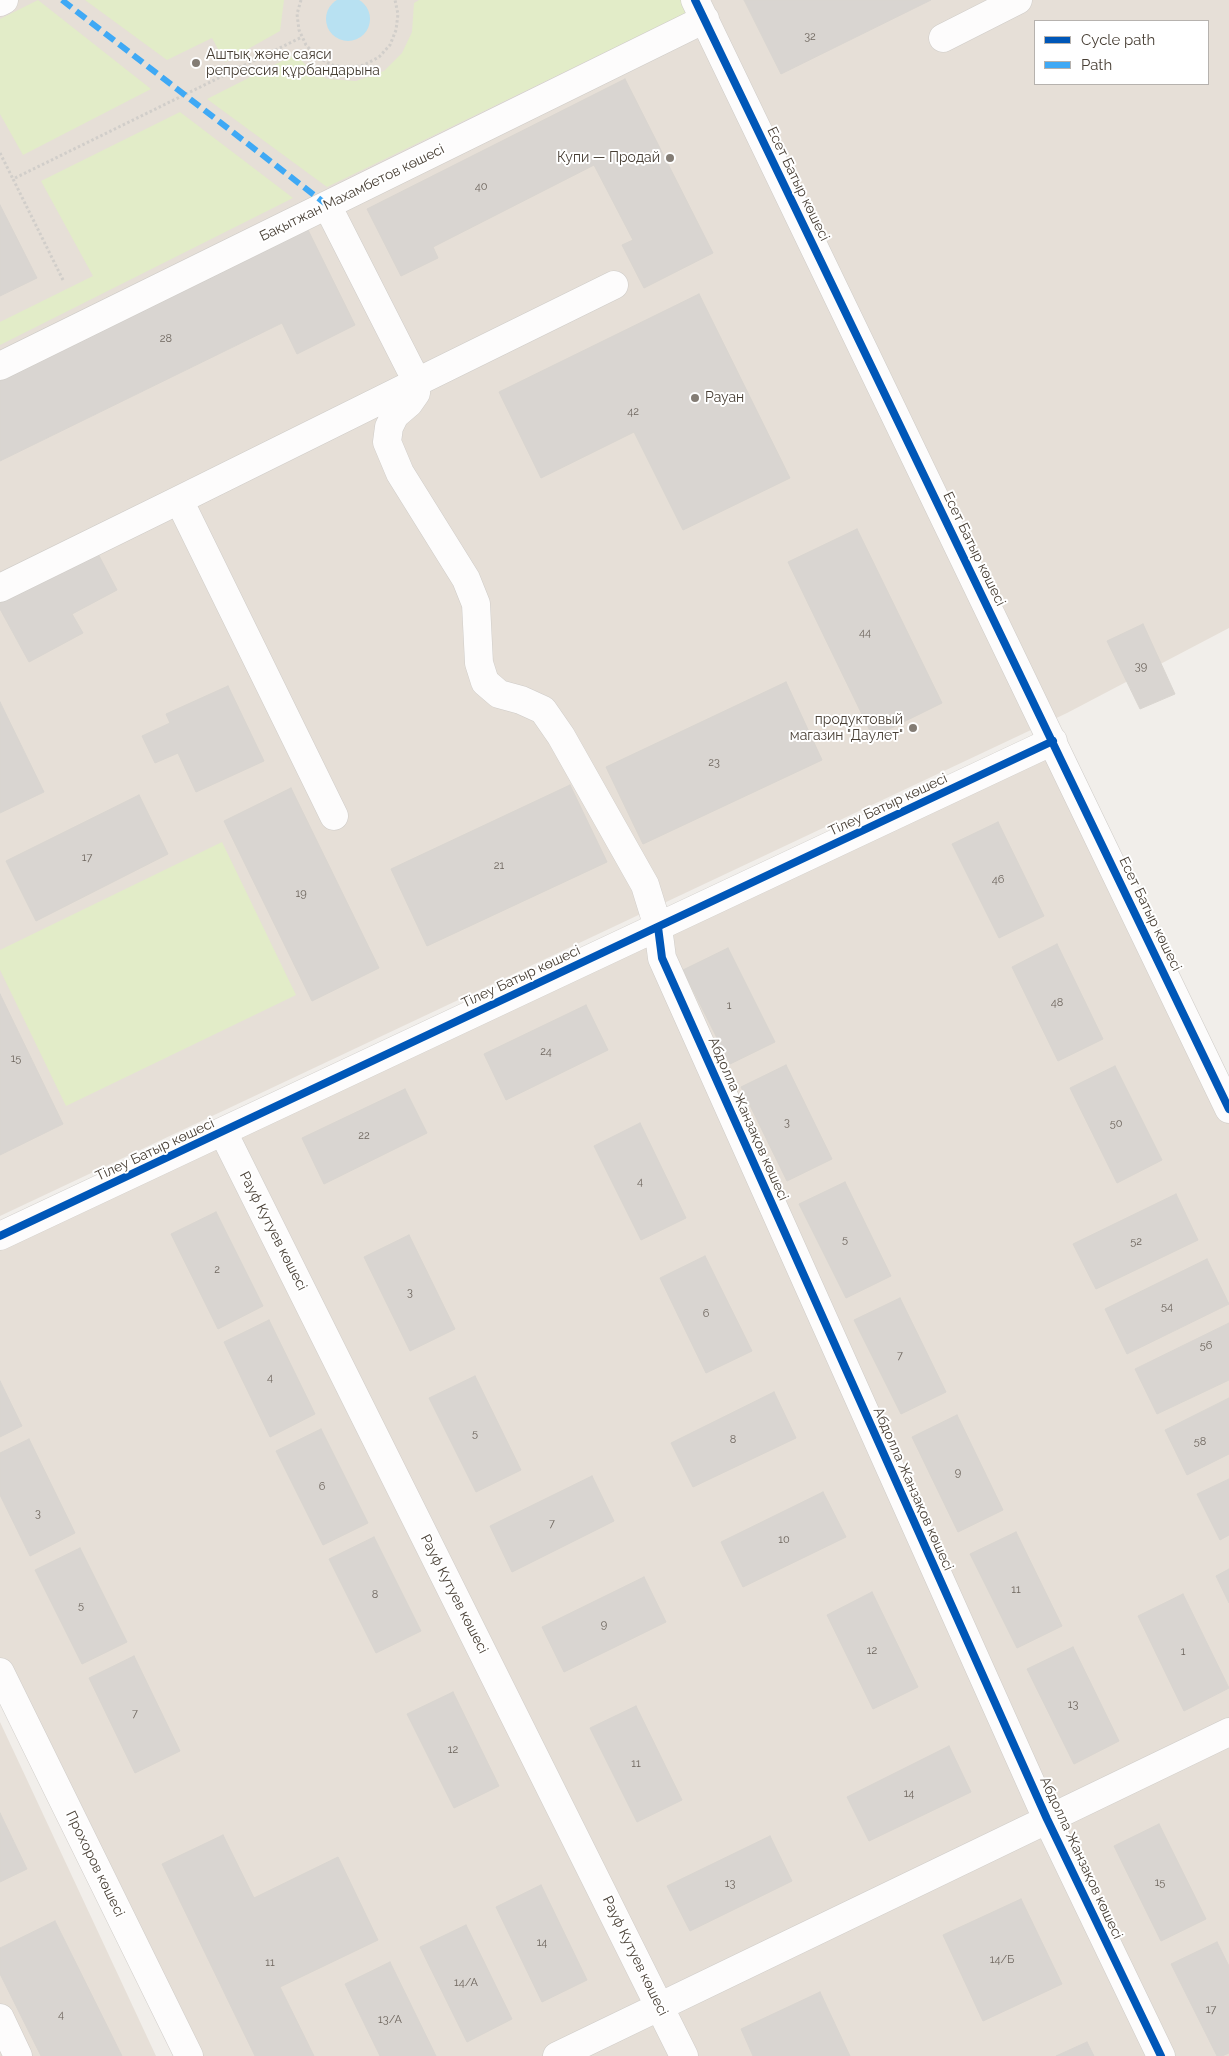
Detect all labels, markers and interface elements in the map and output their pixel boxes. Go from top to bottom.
legend [1034,20,1209,85]
house number: 32 [804,30,816,44]
text: Cycle path [1081,31,1155,49]
place label: Аштық және саяси репрессия құрбандарына [206,47,380,80]
text: Path [1081,56,1112,74]
marker: Аштық және саяси репрессия құрбандарына [190,57,202,69]
street label: Есет Батыр көшесі [763,124,833,244]
street label: Бақытжан Махамбетов көшесі [257,141,447,245]
place label: Купи — Продай [557,150,660,166]
marker: Купи — Продай [664,152,676,164]
house number: 40 [475,180,487,194]
house number: 28 [160,332,172,346]
place label: Рауан [705,390,744,406]
marker: Рауан [689,392,701,404]
house number: 42 [627,405,639,419]
street label: Есет Батыр көшесі [939,489,1009,609]
house number: 44 [859,626,871,640]
house number: 39 [1135,660,1147,674]
place label: продуктовый магазин "Даулет" [790,712,903,744]
marker: продуктовый магазин "Даулет" [907,722,919,734]
house number: 23 [708,756,720,770]
street label: Тілеу Батыр көшесі [826,770,950,840]
house number: 17 [82,851,92,865]
street label: Есет Батыр көшесі [1115,854,1185,974]
house number: 21 [494,859,504,873]
house number: 46 [992,873,1004,887]
house number: 19 [295,887,307,901]
street label: Тілеу Батыр көшесі [459,942,583,1012]
house number: 48 [1051,996,1063,1010]
house number: 1 [727,999,731,1013]
street label: Абдолла Жанзақов көшесі [704,1035,792,1203]
house number: 24 [540,1045,552,1059]
house number: 15 [11,1052,21,1066]
street label: Тілеу Батыр көшесі [93,1115,217,1185]
house number: 3 [784,1116,790,1130]
house number: 50 [1110,1117,1122,1131]
house number: 22 [358,1129,370,1143]
street label: Рауф Кутуев көшесі [236,1169,310,1293]
house number: 4 [637,1175,643,1189]
house number: 5 [842,1233,848,1247]
house number: 52 [1130,1235,1142,1249]
house number: 2 [214,1263,220,1277]
house number: 3 [407,1286,413,1300]
house number: 54 [1161,1300,1173,1314]
house number: 6 [703,1307,709,1321]
house number: 56 [1200,1339,1212,1353]
house number: 7 [897,1349,903,1363]
house number: 4 [267,1371,273,1385]
street label: Абдолла Жанзақов көшесі [869,1405,957,1573]
house number: 5 [472,1427,478,1441]
house number: 8 [730,1433,736,1447]
house number: 58 [1194,1435,1206,1449]
house number: 9 [955,1466,961,1480]
house number: 6 [319,1480,325,1494]
house number: 3 [35,1507,41,1521]
house number: 7 [549,1517,555,1531]
street label: Рауф Кутуев көшесі [417,1532,491,1656]
house number: 10 [778,1533,790,1547]
house number: 11 [1011,1583,1021,1597]
house number: 8 [372,1588,378,1602]
house number: 5 [78,1599,84,1613]
house number: 9 [601,1618,607,1632]
house number: 12 [867,1644,877,1658]
house number: 1 [1181,1645,1185,1659]
house number: 13 [1068,1698,1078,1712]
house number: 7 [132,1707,138,1721]
house number: 12 [448,1743,458,1757]
house number: 11 [631,1757,641,1771]
street label: Абдолла Жанзақов көшесі [1036,1774,1126,1942]
house number: 14 [904,1787,914,1801]
street label: Прохоров көшесі [62,1808,128,1920]
house number: 15 [1155,1876,1165,1890]
house number: 13 [725,1877,735,1891]
street label: Рауф Кутуев көшесі [599,1893,671,2019]
house number: 14 [537,1936,547,1950]
house number: 14/Б [990,1953,1014,1967]
house number: 11 [265,1956,275,1970]
house number: 14/А [454,1976,478,1990]
house number: 17 [1206,2003,1216,2017]
house number: 4 [58,2008,64,2022]
house number: 13/А [378,2013,402,2027]

